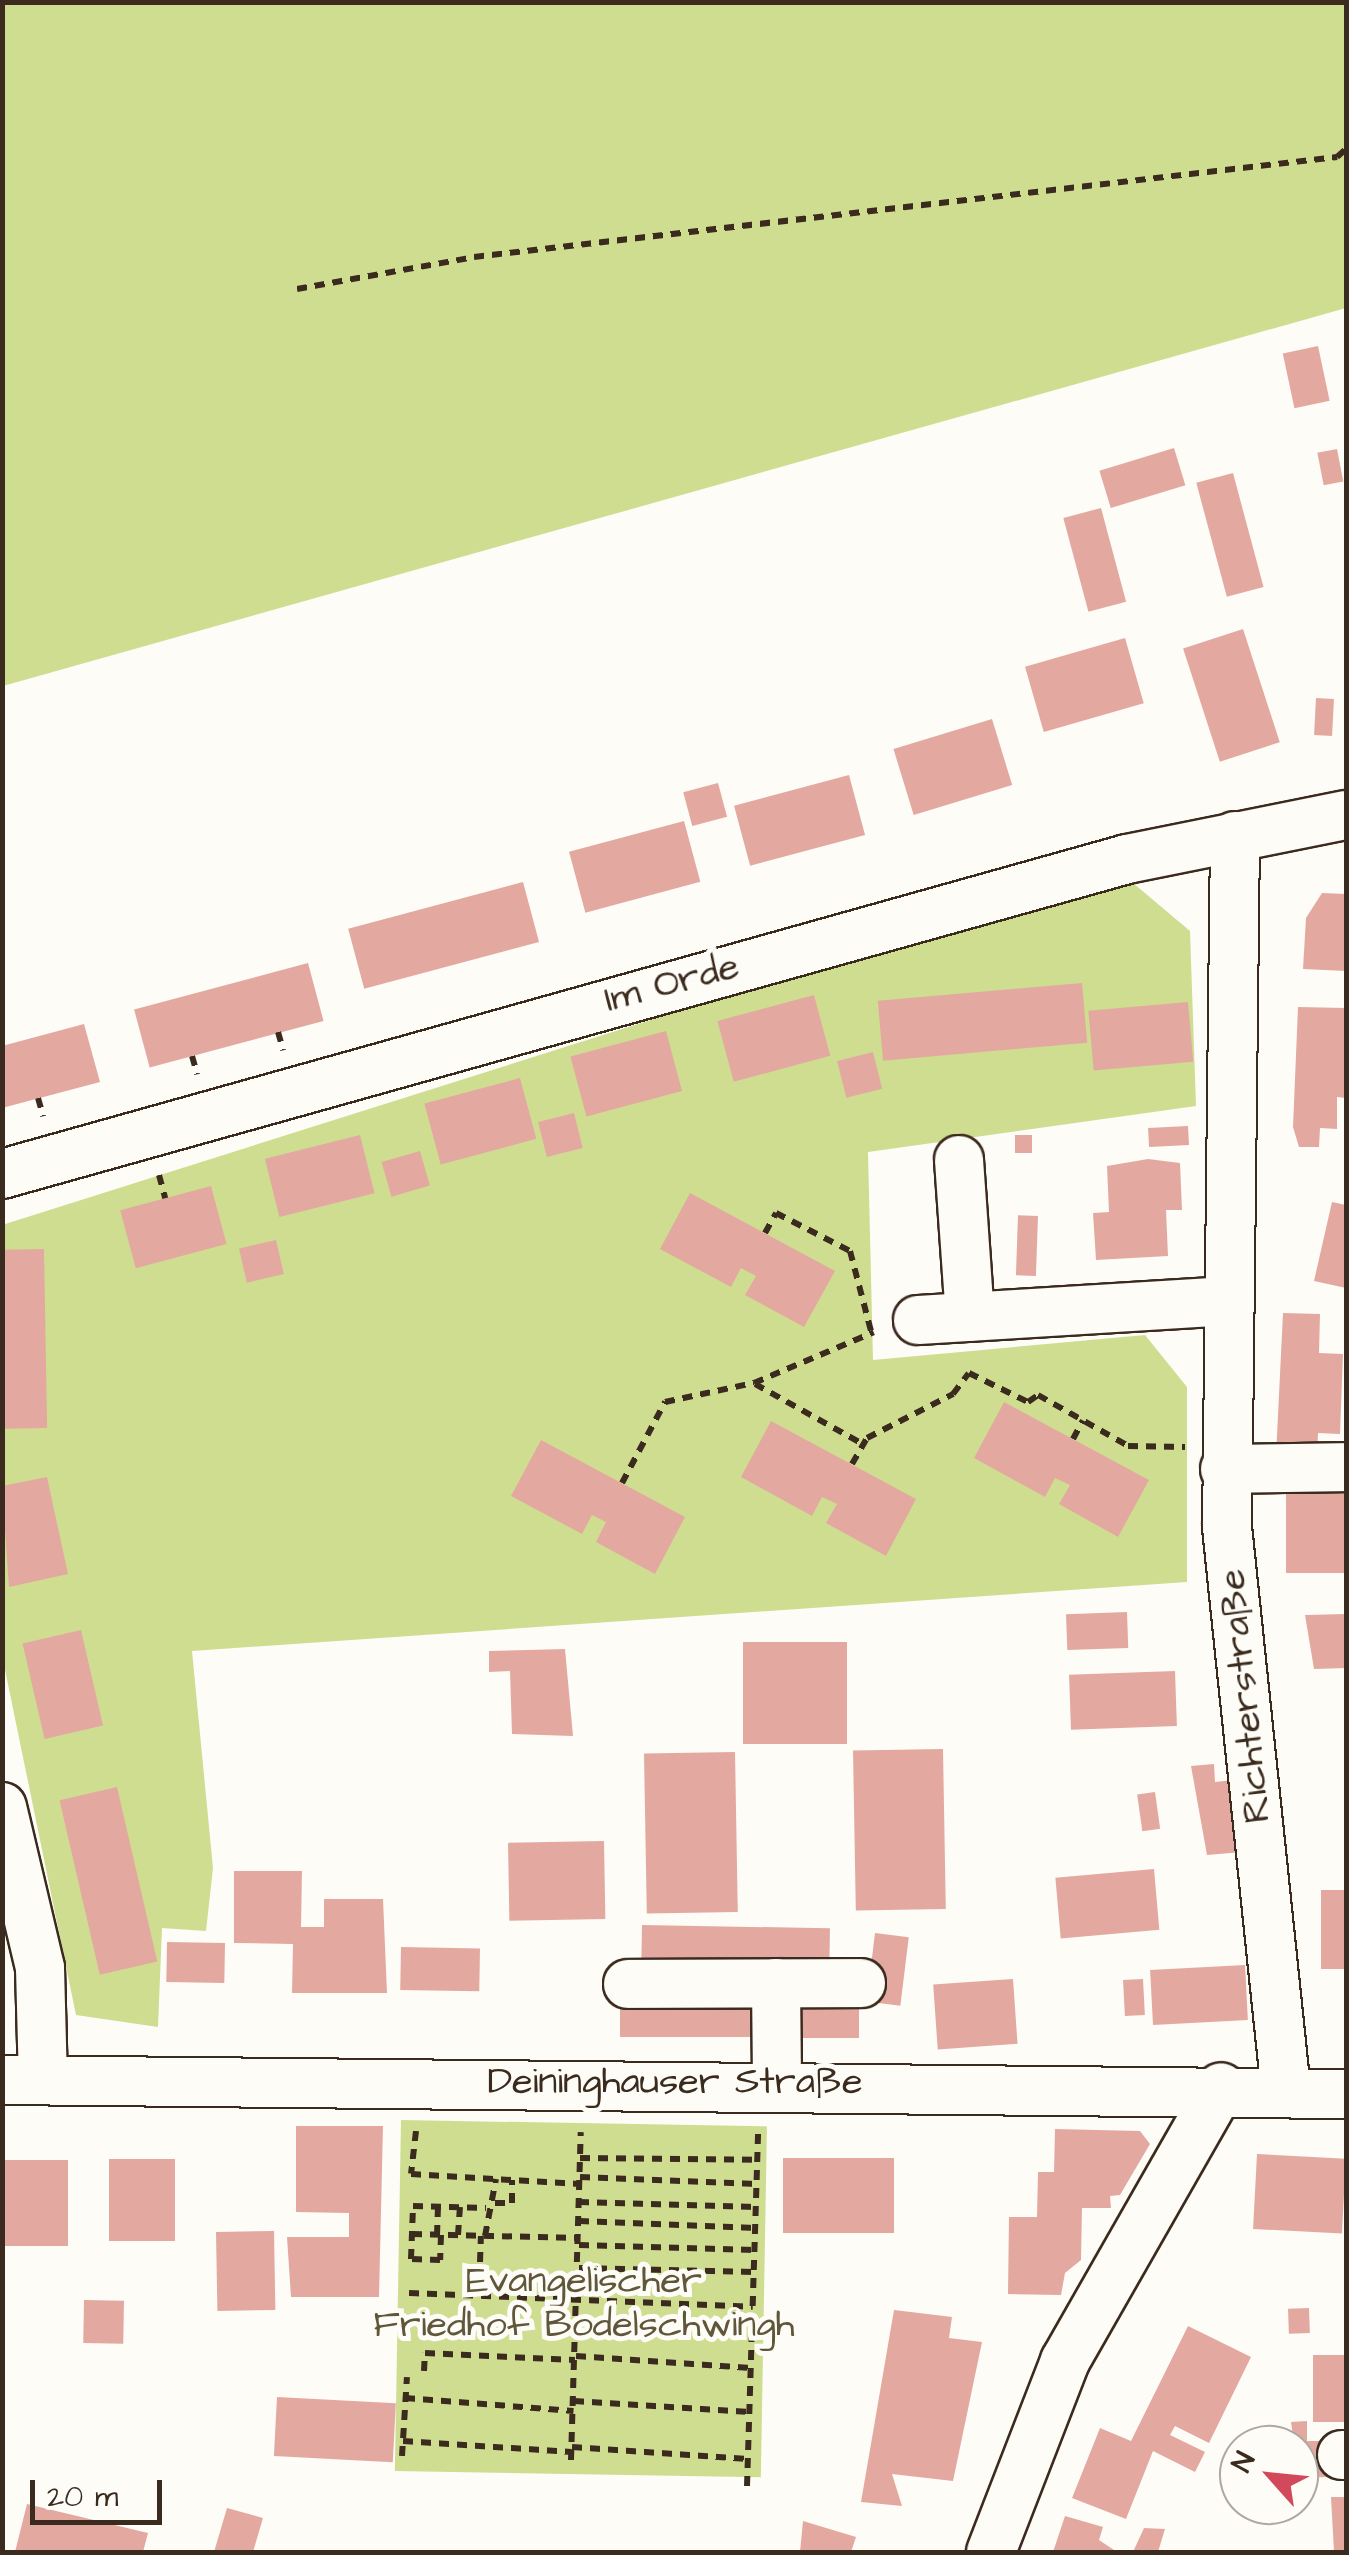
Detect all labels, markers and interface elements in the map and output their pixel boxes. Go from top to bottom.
street label: Im Orde [600,944,744,1024]
street label: Richterstraße [1210,1567,1282,1825]
street label: Deininghauser Straße [487,2060,863,2106]
park label: Evangelischer Friedhof Bodelschwingh [373,2259,795,2348]
north arrow [1219,2425,1319,2525]
text: N [1222,2445,1265,2479]
scale bar [35,2460,168,2522]
text: 20 m [47,2476,118,2518]

